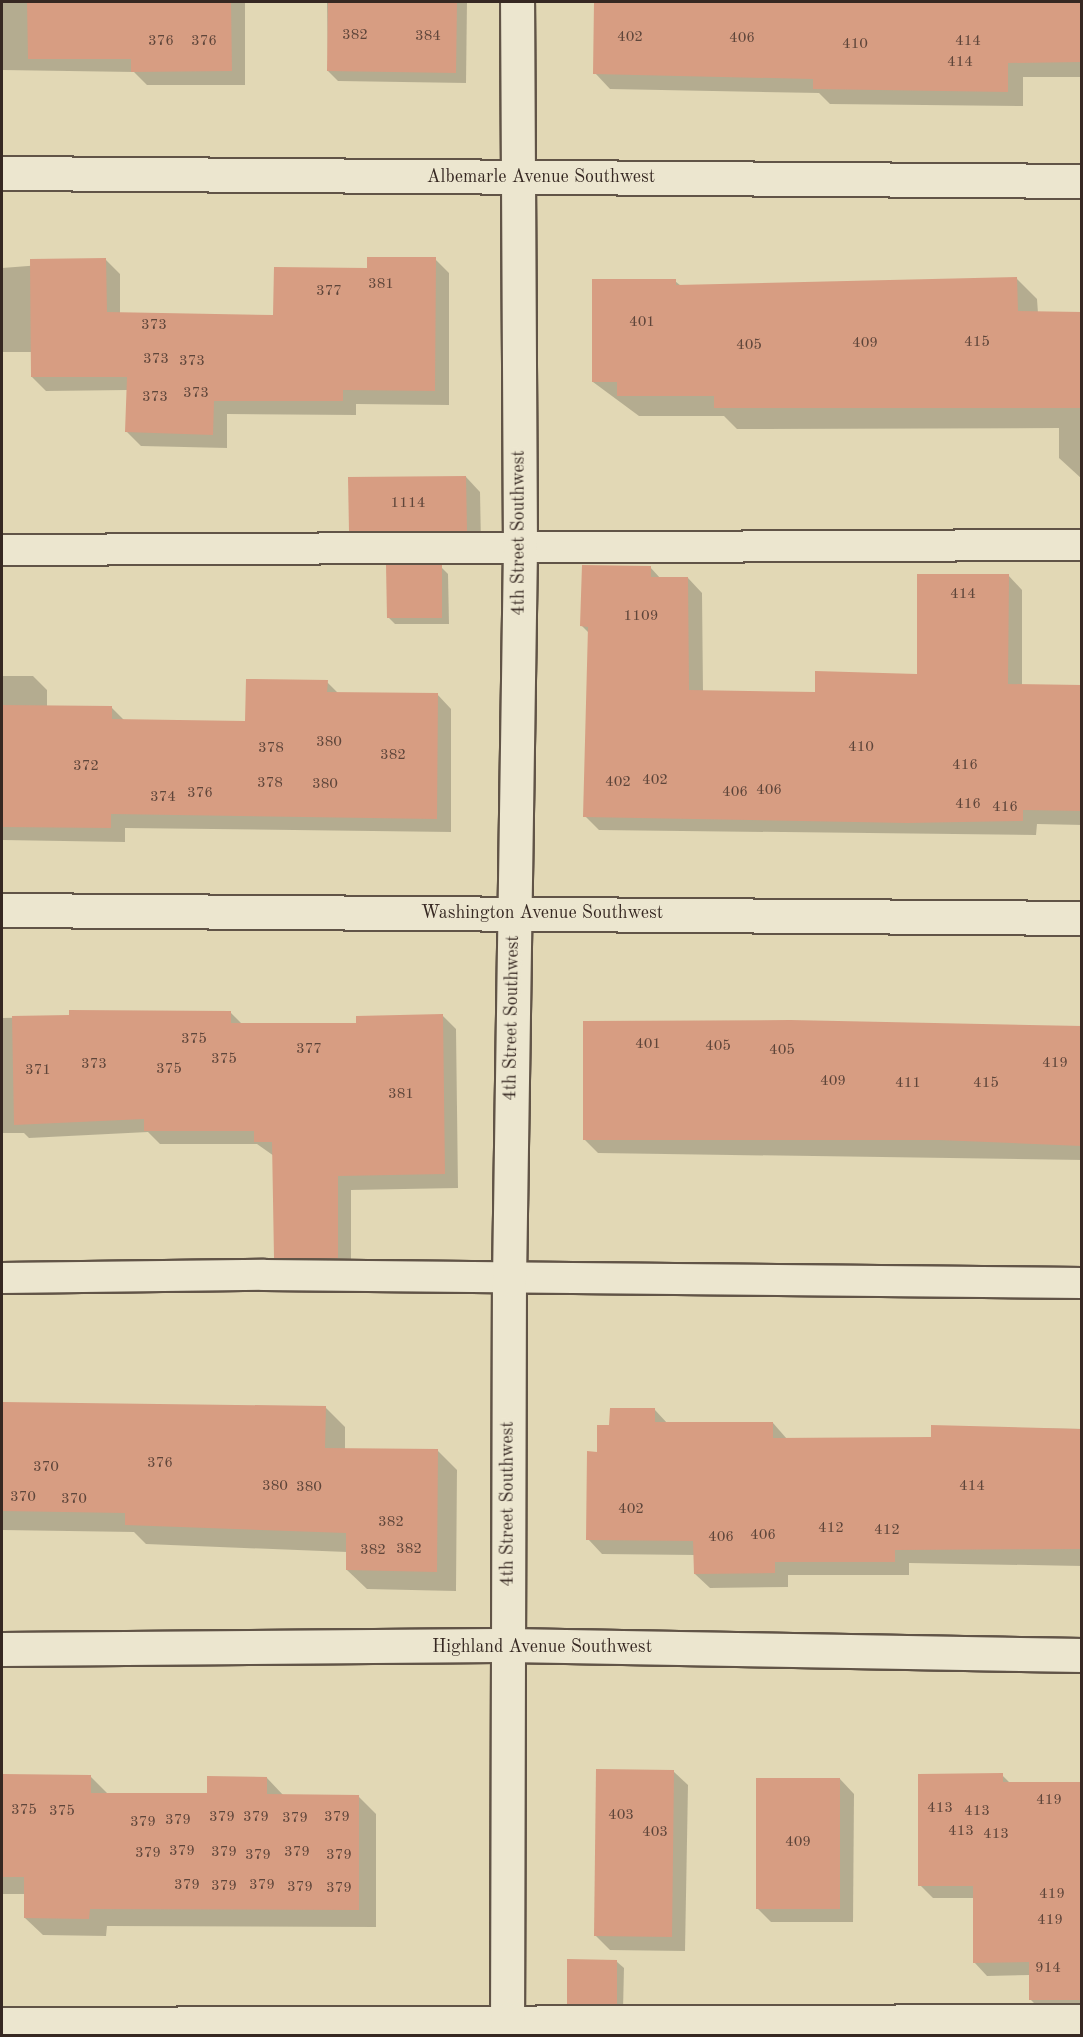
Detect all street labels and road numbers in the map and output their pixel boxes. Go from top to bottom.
street label: Albemarle Avenue Southwest [427,166,655,188]
street label: 4th Street Southwest [508,450,530,616]
street label: Washington Avenue Southwest [421,902,663,924]
street label: 4th Street Southwest [500,935,524,1101]
street label: 4th Street Southwest [497,1421,519,1587]
street label: Highland Avenue Southwest [432,1636,652,1658]

